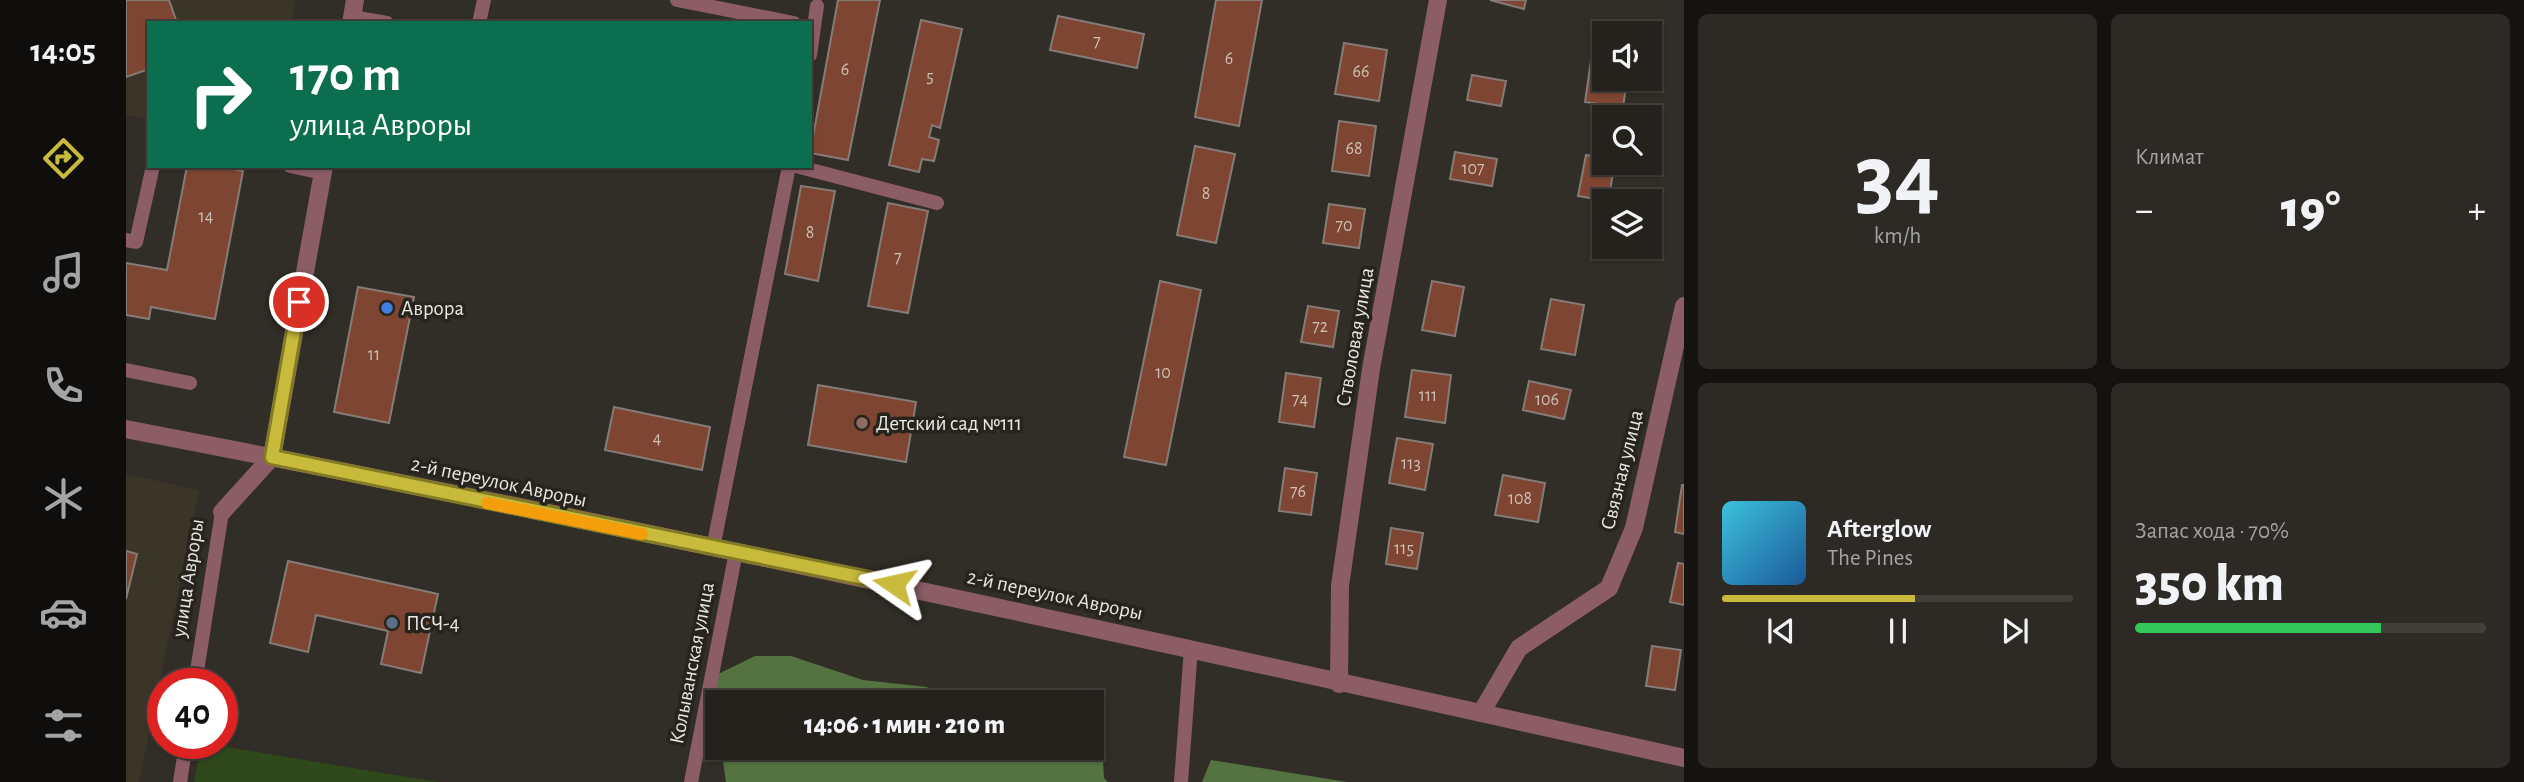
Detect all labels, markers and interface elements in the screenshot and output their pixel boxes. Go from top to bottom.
map controls [1592,21,1662,259]
button: sound [1592,21,1662,91]
house number: 7 [1093,33,1101,51]
text: 14:05 [30,35,96,67]
icon: right [175,49,266,140]
house number: 6 [1225,50,1233,68]
text: 170 m [290,51,401,100]
house number: 6 [841,61,849,79]
house number: 66 [1353,63,1369,81]
house number: 5 [926,68,934,86]
button: search [1592,105,1662,175]
text: улица Авроры [290,109,472,141]
text: 34 [1855,132,1940,223]
icon: directions [39,134,88,183]
house number: 68 [1346,140,1363,158]
text: Климат [2135,146,2204,169]
house number: 107 [1461,160,1485,178]
text: 19° [2281,184,2340,236]
house number: 8 [1202,185,1210,203]
button: layers [1592,189,1662,259]
text: − [2135,192,2153,230]
text: + [2468,192,2486,230]
house number: 14 [199,208,214,226]
house number: 70 [1335,217,1353,235]
house number: 8 [806,224,814,242]
text: km/h [1874,225,1921,248]
icon: music [39,248,88,297]
house number: 7 [894,249,902,267]
street label: Стволовая улица [1332,265,1378,408]
pin [269,272,329,332]
icon: arrive [280,283,318,321]
place label: Аврора [401,298,464,319]
marker: Аврора [379,300,395,316]
house number: 72 [1312,318,1328,336]
house number: 11 [368,346,380,364]
icon: phone [39,361,88,410]
house number: 10 [1155,364,1171,382]
house number: 111 [1419,387,1437,405]
house number: 74 [1292,391,1308,409]
house number: 106 [1535,391,1559,409]
street label: Связная улица [1597,408,1647,532]
place label: Детский сад №111 [876,413,1022,434]
marker: Детский сад №111 [854,415,870,431]
house number: 4 [653,430,662,448]
street label: 2-й переулок Авроры [409,453,589,511]
house number: 113 [1401,455,1421,473]
icon: climate [39,474,88,523]
house number: 76 [1290,483,1306,501]
house number: 108 [1508,490,1532,508]
text: Afterglow [1827,516,1931,542]
street label: улица Авроры [168,517,208,640]
text: Запас хода · 70% [2135,520,2289,543]
house number: 115 [1394,540,1414,558]
position arrow [857,547,931,621]
text: The Pines [1827,547,1913,570]
text: 350 km [2135,558,2284,610]
street label: 2-й переулок Авроры [965,566,1145,624]
street label: Колыванская улица [666,580,718,746]
icon: car [39,588,88,637]
icon: previous [1762,612,1800,650]
icon: pause [1879,612,1917,650]
icon: next [1996,612,2034,650]
place label: ПСЧ-4 [406,613,460,634]
marker: ПСЧ-4 [384,615,400,631]
speed limit sign: 40 [147,668,238,759]
icon: filters [39,701,88,750]
text: 14:06 · 1 мин · 210 m [804,712,1005,738]

